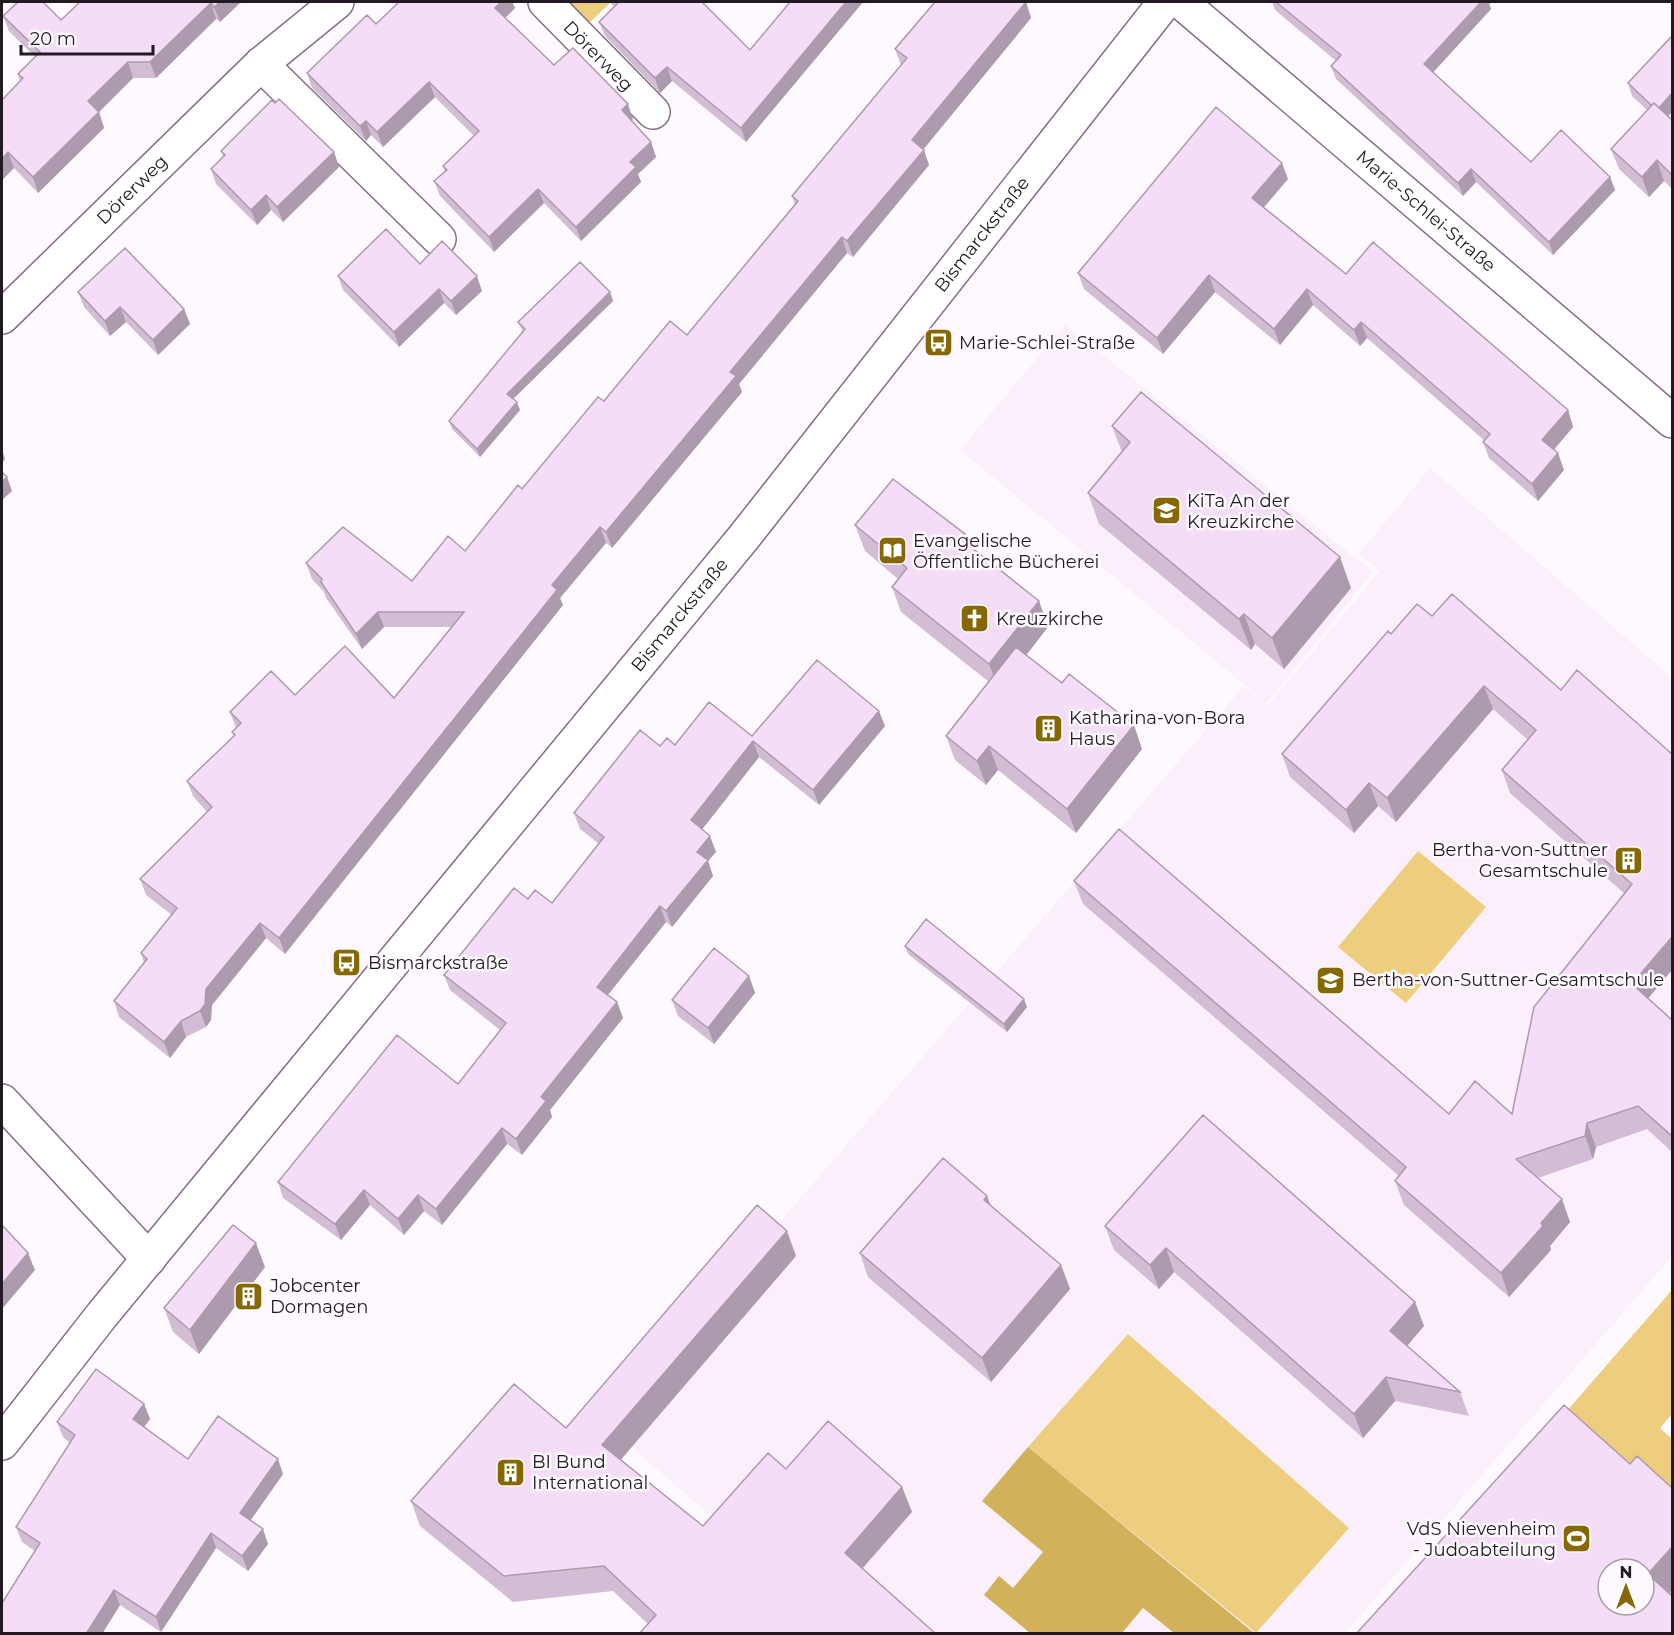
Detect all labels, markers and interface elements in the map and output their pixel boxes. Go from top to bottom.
street label: Dörerweg [559,16,638,96]
scale bar [21,18,153,56]
text: 20 m [30,28,76,50]
street label: Marie-Schlei-Straße [1352,145,1500,277]
street label: Dörerweg [92,150,172,229]
street label: Bismarckstraße [930,172,1034,297]
bus stop icon: Marie-Schlei-Straße [922,327,954,359]
place label: Marie-Schlei-Straße [959,332,1135,354]
place label: KiTa An der Kreuzkirche [1187,490,1295,533]
school or university icon: KiTa An der Kreuzkirche [1150,495,1182,527]
place label: Evangelische Öffentliche Bücherei [913,530,1099,573]
library icon: Evangelische Öffentliche Bücherei [876,535,908,567]
street label: Bismarckstraße [626,554,733,676]
church icon: Kreuzkirche [959,603,991,635]
place label: Kreuzkirche [996,608,1104,630]
place label: Katharina-von-Bora Haus [1069,707,1245,750]
building icon: Katharina-von-Bora Haus [1032,712,1064,744]
place label: Bertha-von-Suttner Gesamtschule [1432,839,1608,882]
building icon: Bertha-von-Suttner Gesamtschule [1613,844,1645,876]
bus stop icon: Bismarckstraße [331,947,363,979]
place label: Bismarckstraße [368,952,509,974]
school or university icon: Bertha-von-Suttner-Gesamtschule [1315,964,1347,996]
place label: Bertha-von-Suttner-Gesamtschule [1352,969,1664,991]
place label: Jobcenter Dormagen [269,1275,368,1318]
building icon: Jobcenter Dormagen [233,1280,265,1312]
place label: BI Bund International [532,1451,648,1494]
building icon: BI Bund International [495,1456,527,1488]
place label: VdS Nievenheim - Judoabteilung [1407,1518,1556,1561]
sports icon: VdS Nievenheim - Judoabteilung [1561,1523,1593,1555]
north arrow [1596,1557,1656,1617]
text: N [1620,1563,1632,1582]

